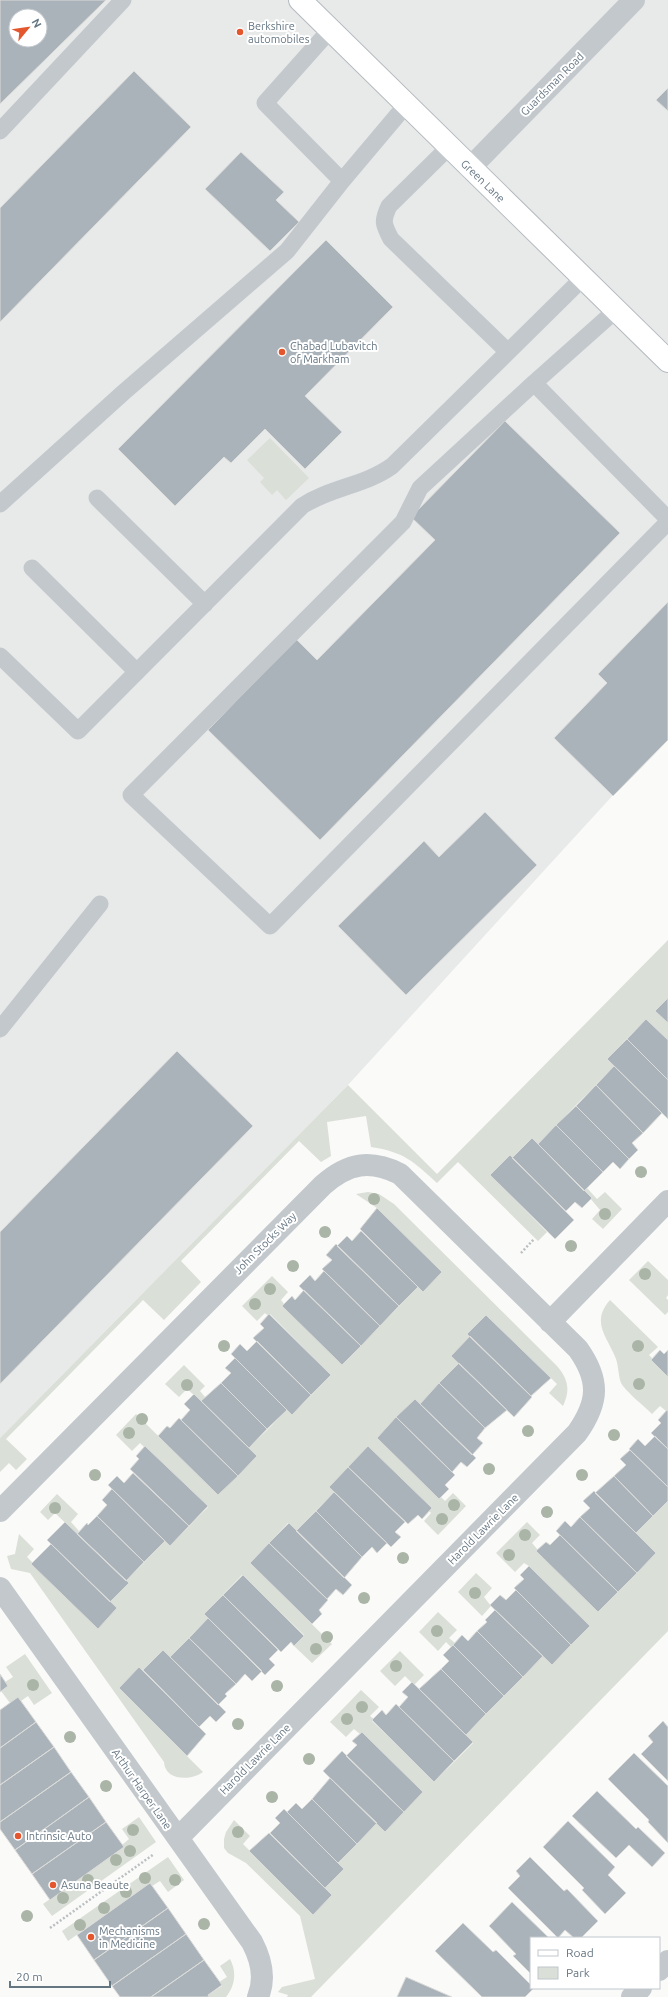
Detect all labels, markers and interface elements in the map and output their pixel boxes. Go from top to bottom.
north arrow [8,8,48,48]
text: N [30,17,44,30]
place label: Berkshire automobiles [248,20,310,45]
marker: Berkshire automobiles [235,27,245,37]
street label: Guardsman Road [518,50,586,118]
street label: Green Lane [459,157,507,205]
place label: Chabad Lubavitch of Markham [290,340,377,365]
marker: Chabad Lubavitch of Markham [277,347,287,357]
street label: John Stocks Way [232,1209,299,1276]
street label: Harold Lawrie Lane [445,1491,521,1567]
street label: Harold Lawrie Lane [217,1721,293,1797]
street label: Arthur Harper Lane [110,1747,174,1831]
place label: Intrinsic Auto [26,1830,92,1842]
marker: Intrinsic Auto [13,1831,23,1841]
place label: Asuna Beaute [61,1879,129,1891]
marker: Asuna Beaute [48,1880,58,1890]
place label: Mechanisms in Medicine [99,1925,160,1950]
marker: Mechanisms in Medicine [86,1932,96,1942]
legend [530,1937,660,1989]
text: Road [566,1946,594,1959]
scale bar [10,1963,110,1989]
text: Park [566,1966,590,1979]
text: 20 m [16,1970,43,1983]

